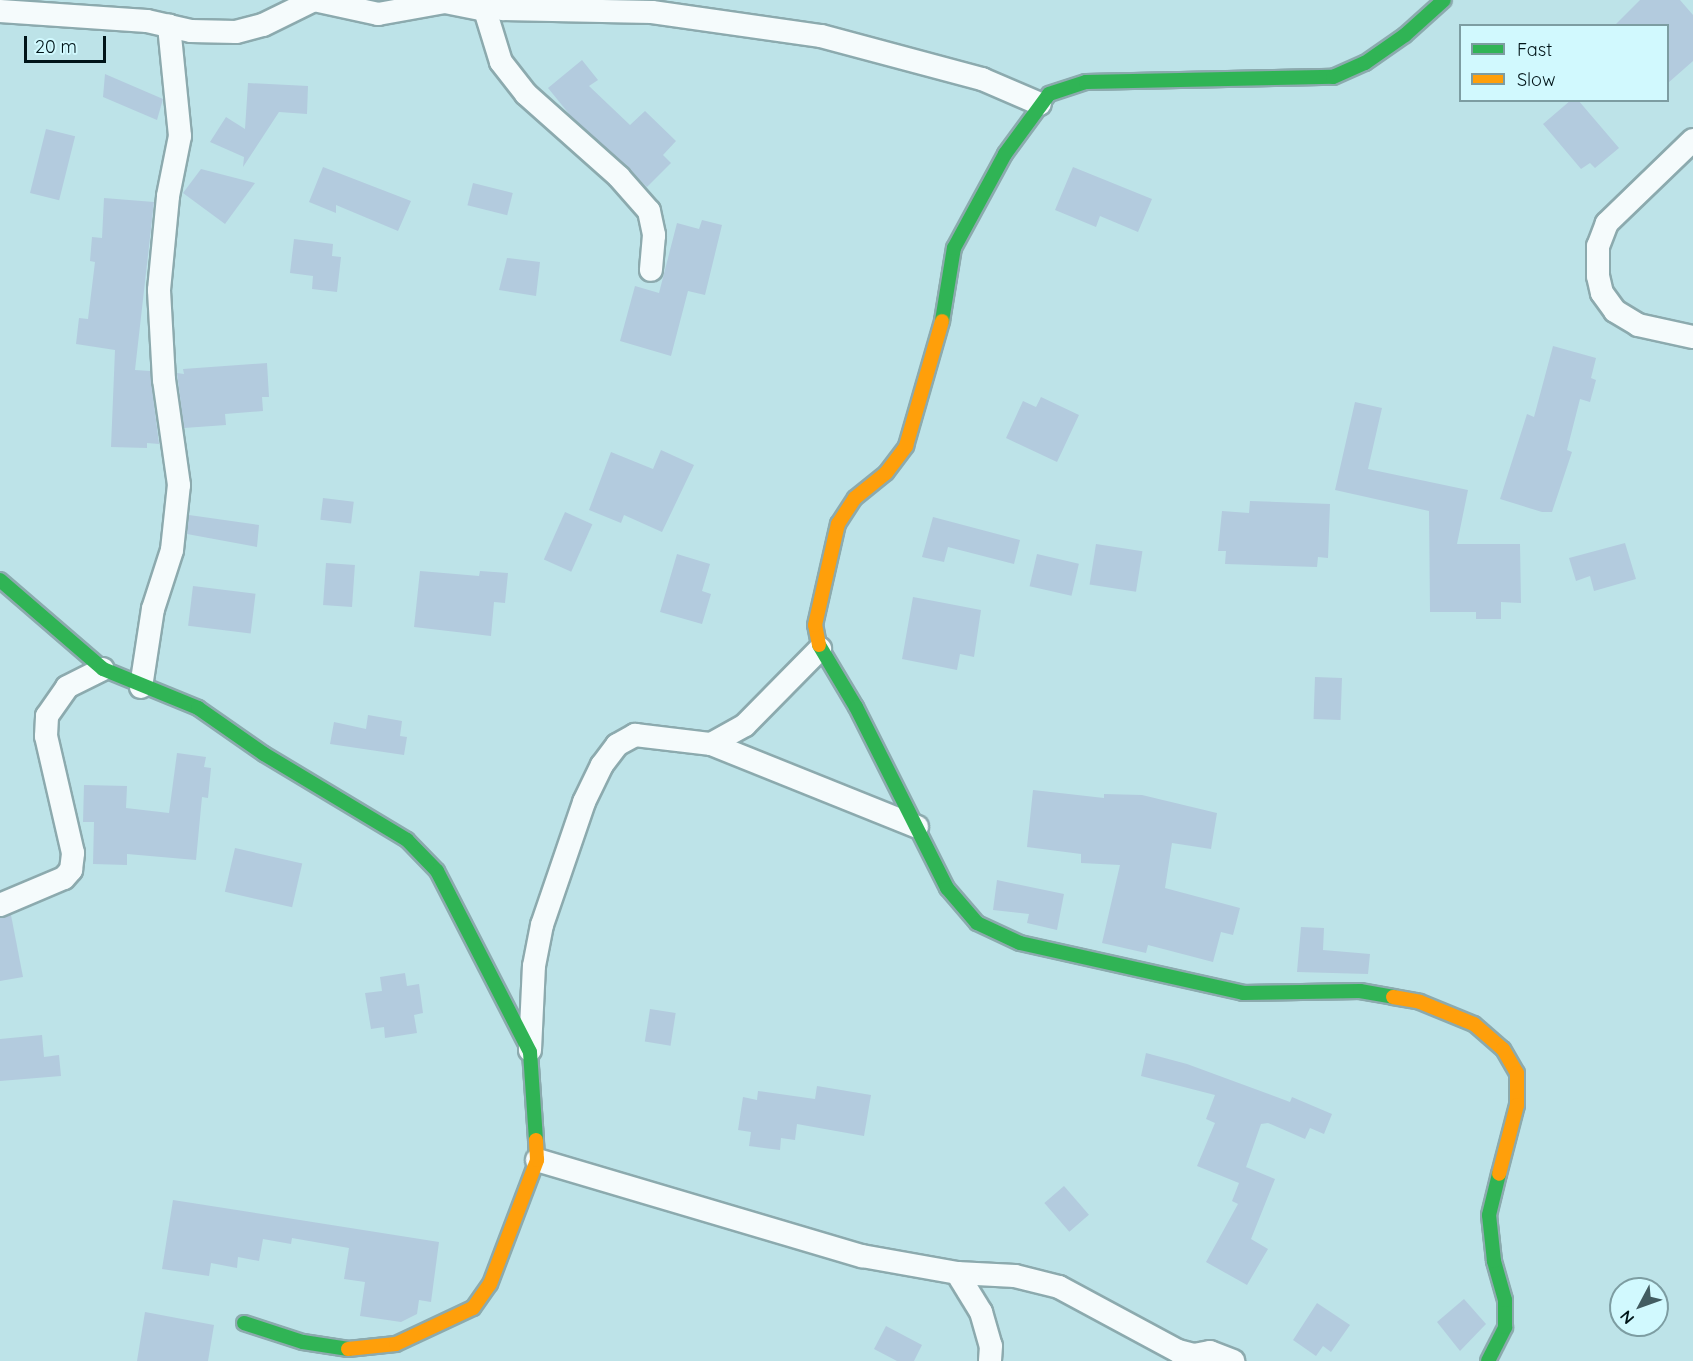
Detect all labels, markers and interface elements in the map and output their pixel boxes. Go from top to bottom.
scale bar [27,24,110,62]
legend [1459,24,1669,102]
text: 20 m [35,35,77,58]
text: Fast [1517,38,1552,61]
text: Slow [1517,68,1555,91]
north arrow [1609,1277,1669,1337]
text: N [1616,1307,1638,1329]

